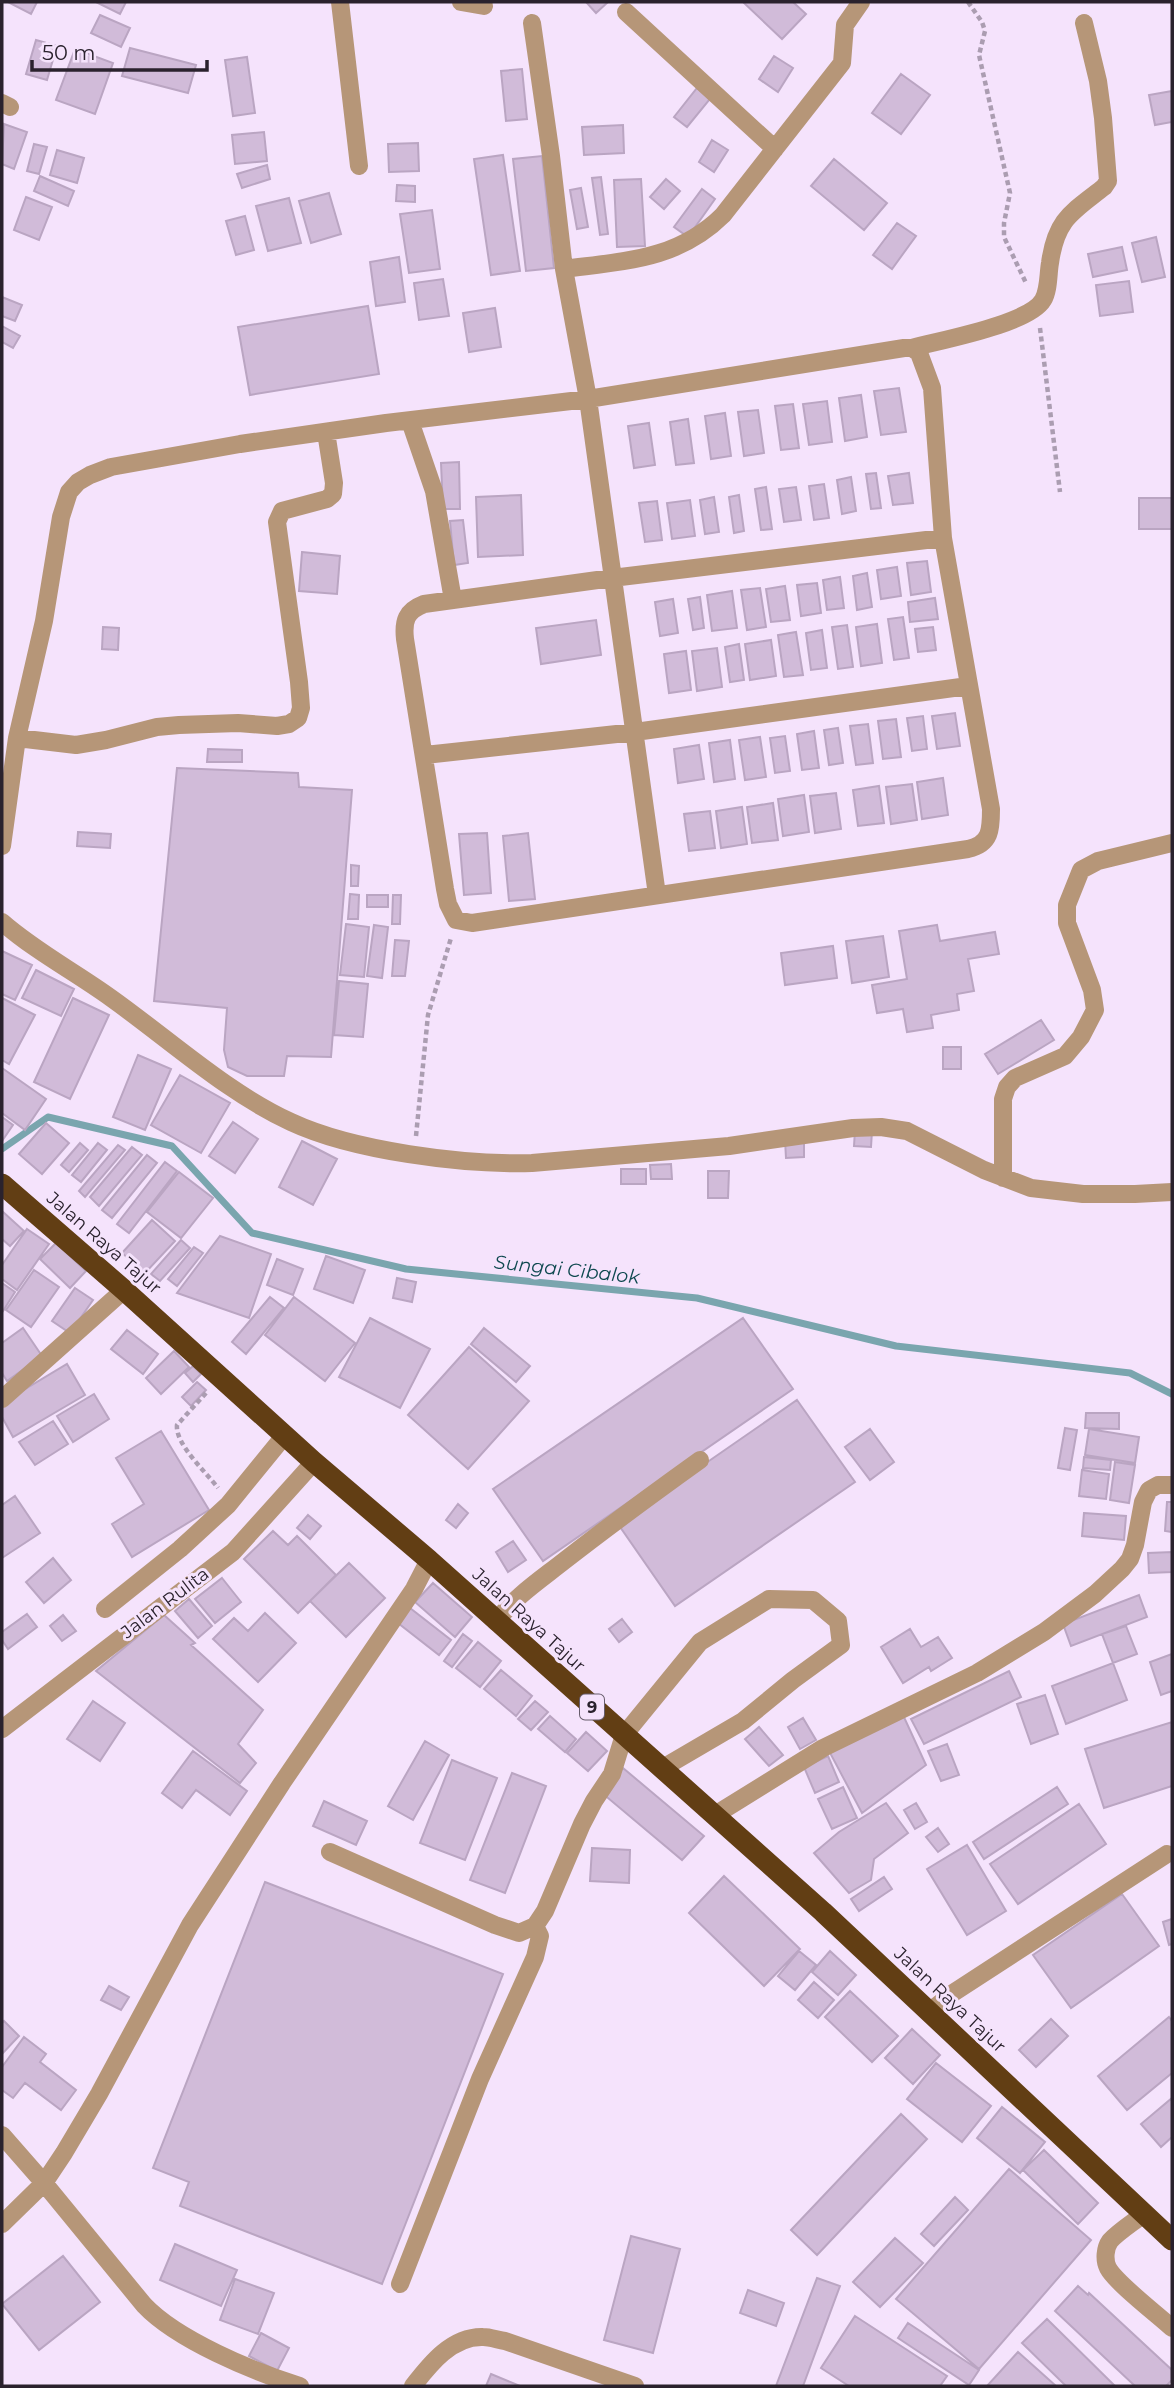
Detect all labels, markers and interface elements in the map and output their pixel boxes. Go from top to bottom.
scale bar [32,28,206,72]
text: 50 m [42,40,96,65]
street label: Jalan Raya Tajur [41,1187,166,1299]
water label: Sungai Cibalok [493,1250,642,1289]
street label: Jalan Rulita [116,1563,213,1644]
street label: Jalan Raya Tajur [467,1563,590,1677]
road number: 9 [580,1694,604,1720]
street label: Jalan Raya Tajur [889,1942,1010,2057]

